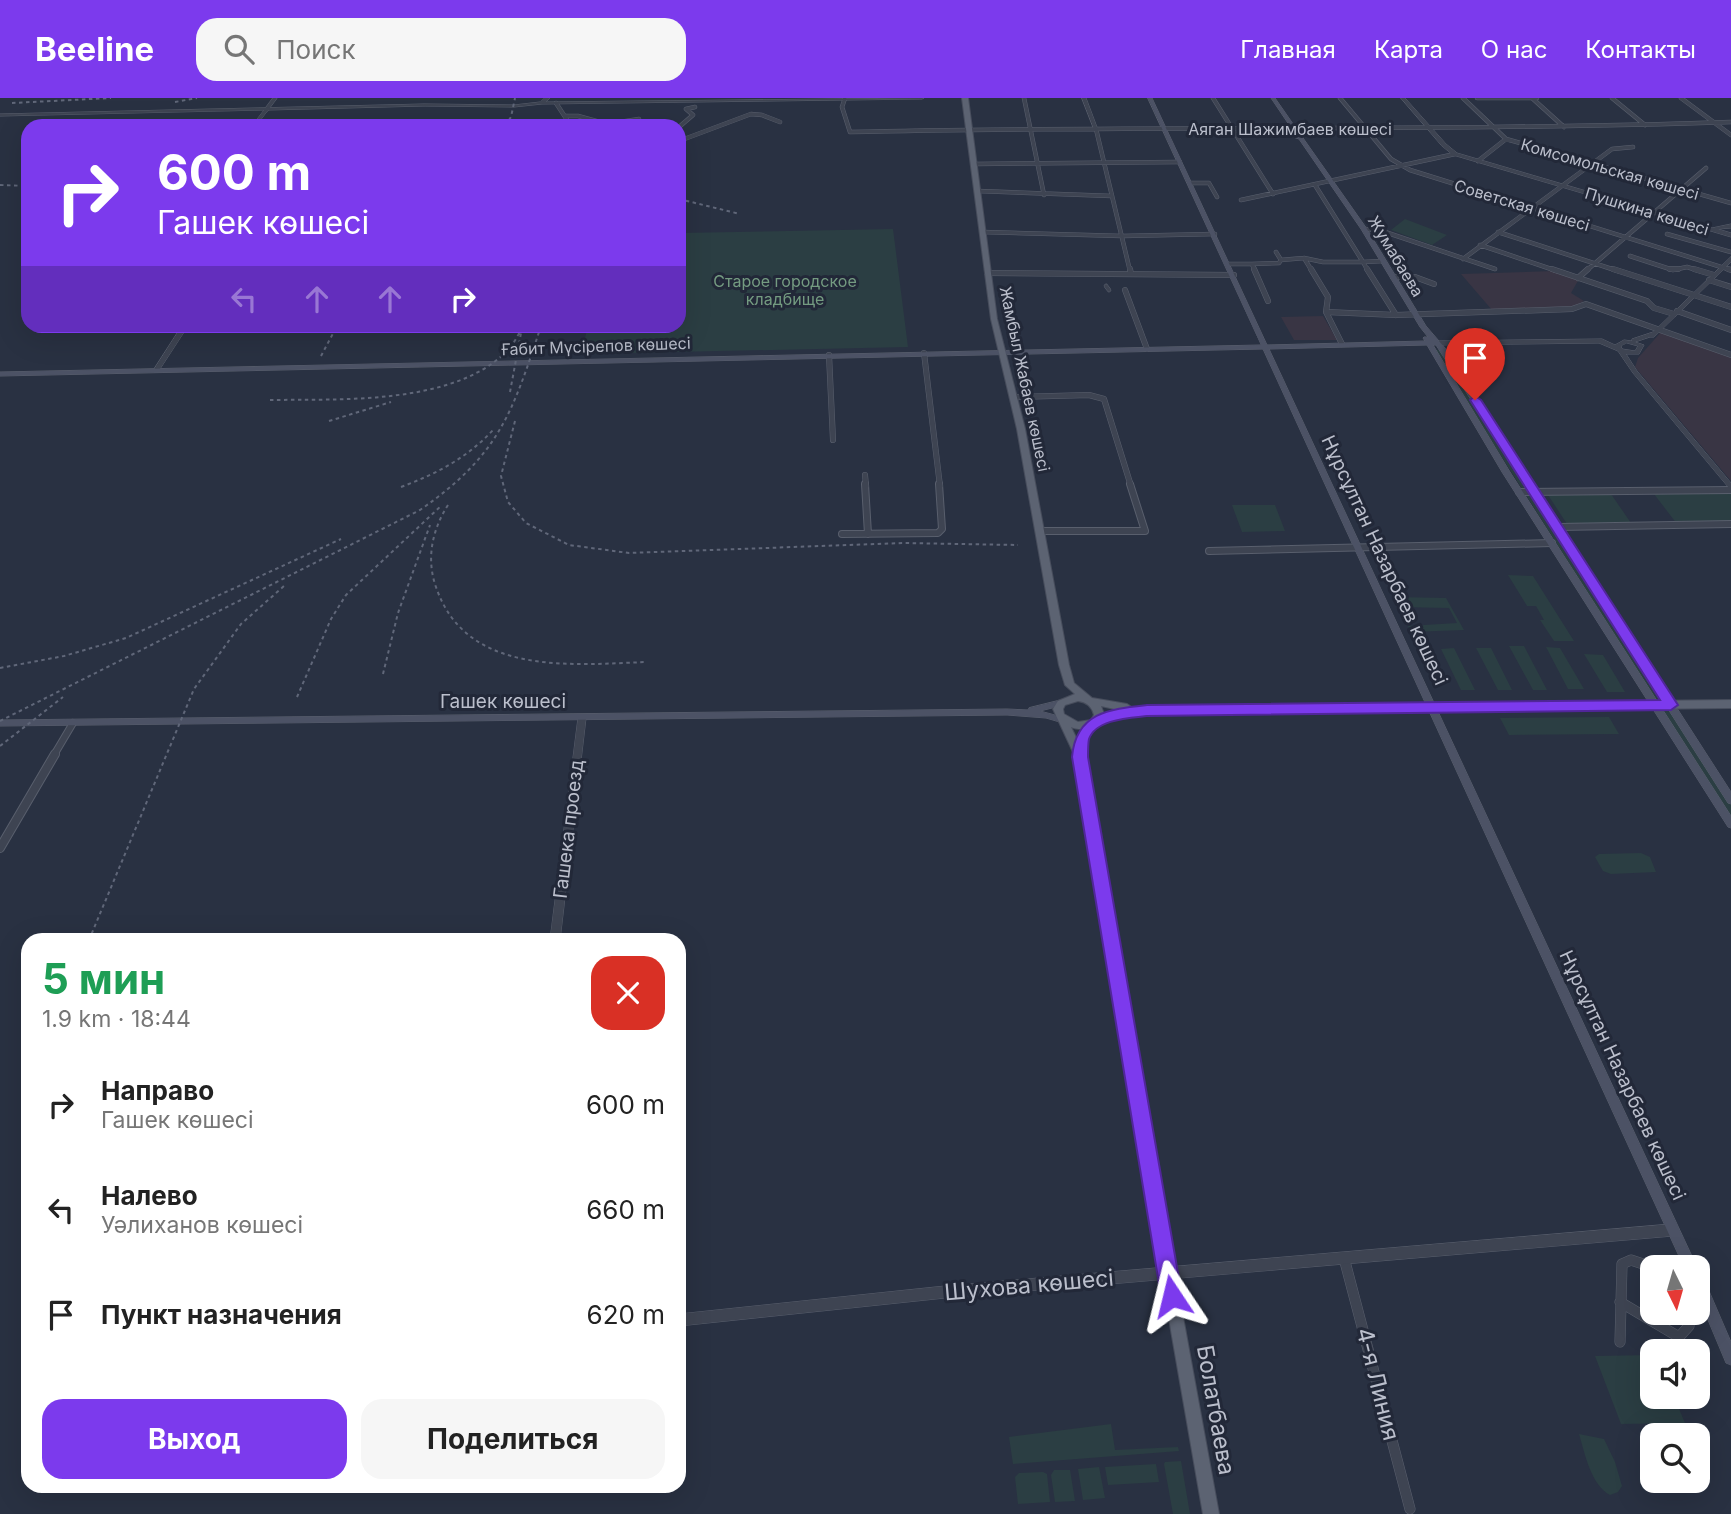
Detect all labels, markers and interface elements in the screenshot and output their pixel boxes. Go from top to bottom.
search box [196,18,686,81]
text: Beeline [35,29,154,69]
icon: search [220,30,258,68]
text: Поиск [276,34,355,65]
text: Главная [1240,35,1336,64]
text: Карта [1374,35,1443,64]
text: О нас [1481,35,1547,64]
text: Контакты [1585,35,1696,64]
street label: Аяган Шажимбаев көшесі [1188,119,1392,139]
street label: Комсомольская көшесі [1519,134,1701,204]
text: 600 m [157,143,311,202]
icon: right [42,147,133,238]
street label: Советская көшесі [1452,175,1592,235]
street label: Пушкина көшесі [1583,183,1711,239]
text: Гашек көшесі [157,203,369,242]
street label: Жумабаева [1364,212,1428,300]
park label: Старое городское кладбище [713,271,857,309]
icon: left [225,280,263,318]
icon: ahead [298,280,336,318]
icon: ahead [371,280,409,318]
icon: right [444,280,482,318]
street label: Жамбыл Жабаев көшесі [996,285,1054,473]
pin [1445,328,1505,400]
street label: Ғабит Мүсірепов көшесі [500,333,691,359]
icon: arrive [1456,339,1494,377]
street label: Нұрсұлтан Назарбаев көшесі [1316,432,1453,689]
street label: Гашек көшесі [440,690,566,713]
street label: Гашека проезд [549,758,588,900]
street label: Нұрсұлтан Назарбаев көшесі [1554,947,1691,1204]
text: 5 мин [42,953,165,1004]
button: close [591,956,665,1030]
text: 1.9 km · 18:44 [42,1005,191,1033]
text: Направо [101,1075,214,1106]
icon: right [42,1086,80,1124]
text: 600 m [586,1089,665,1120]
text: Гашек көшесі [101,1106,254,1134]
text: Налево [101,1180,198,1211]
icon: left [42,1191,80,1229]
text: 660 m [586,1194,665,1225]
text: Уәлиханов көшесі [101,1211,303,1239]
north arrow [1640,1255,1710,1325]
map controls [1640,1255,1710,1493]
position arrow [1135,1259,1209,1333]
street label: Шухова көшесі [943,1264,1115,1306]
icon: arrive [42,1296,80,1334]
text: Пункт назначения [101,1299,342,1330]
text: 620 m [587,1299,665,1330]
street label: 4-я Линия [1350,1325,1406,1443]
button: sound [1640,1339,1710,1409]
street label: Болатбаева [1191,1343,1241,1477]
button: Выход [42,1399,347,1479]
button: Поделиться [361,1399,665,1479]
button: search [1640,1423,1710,1493]

